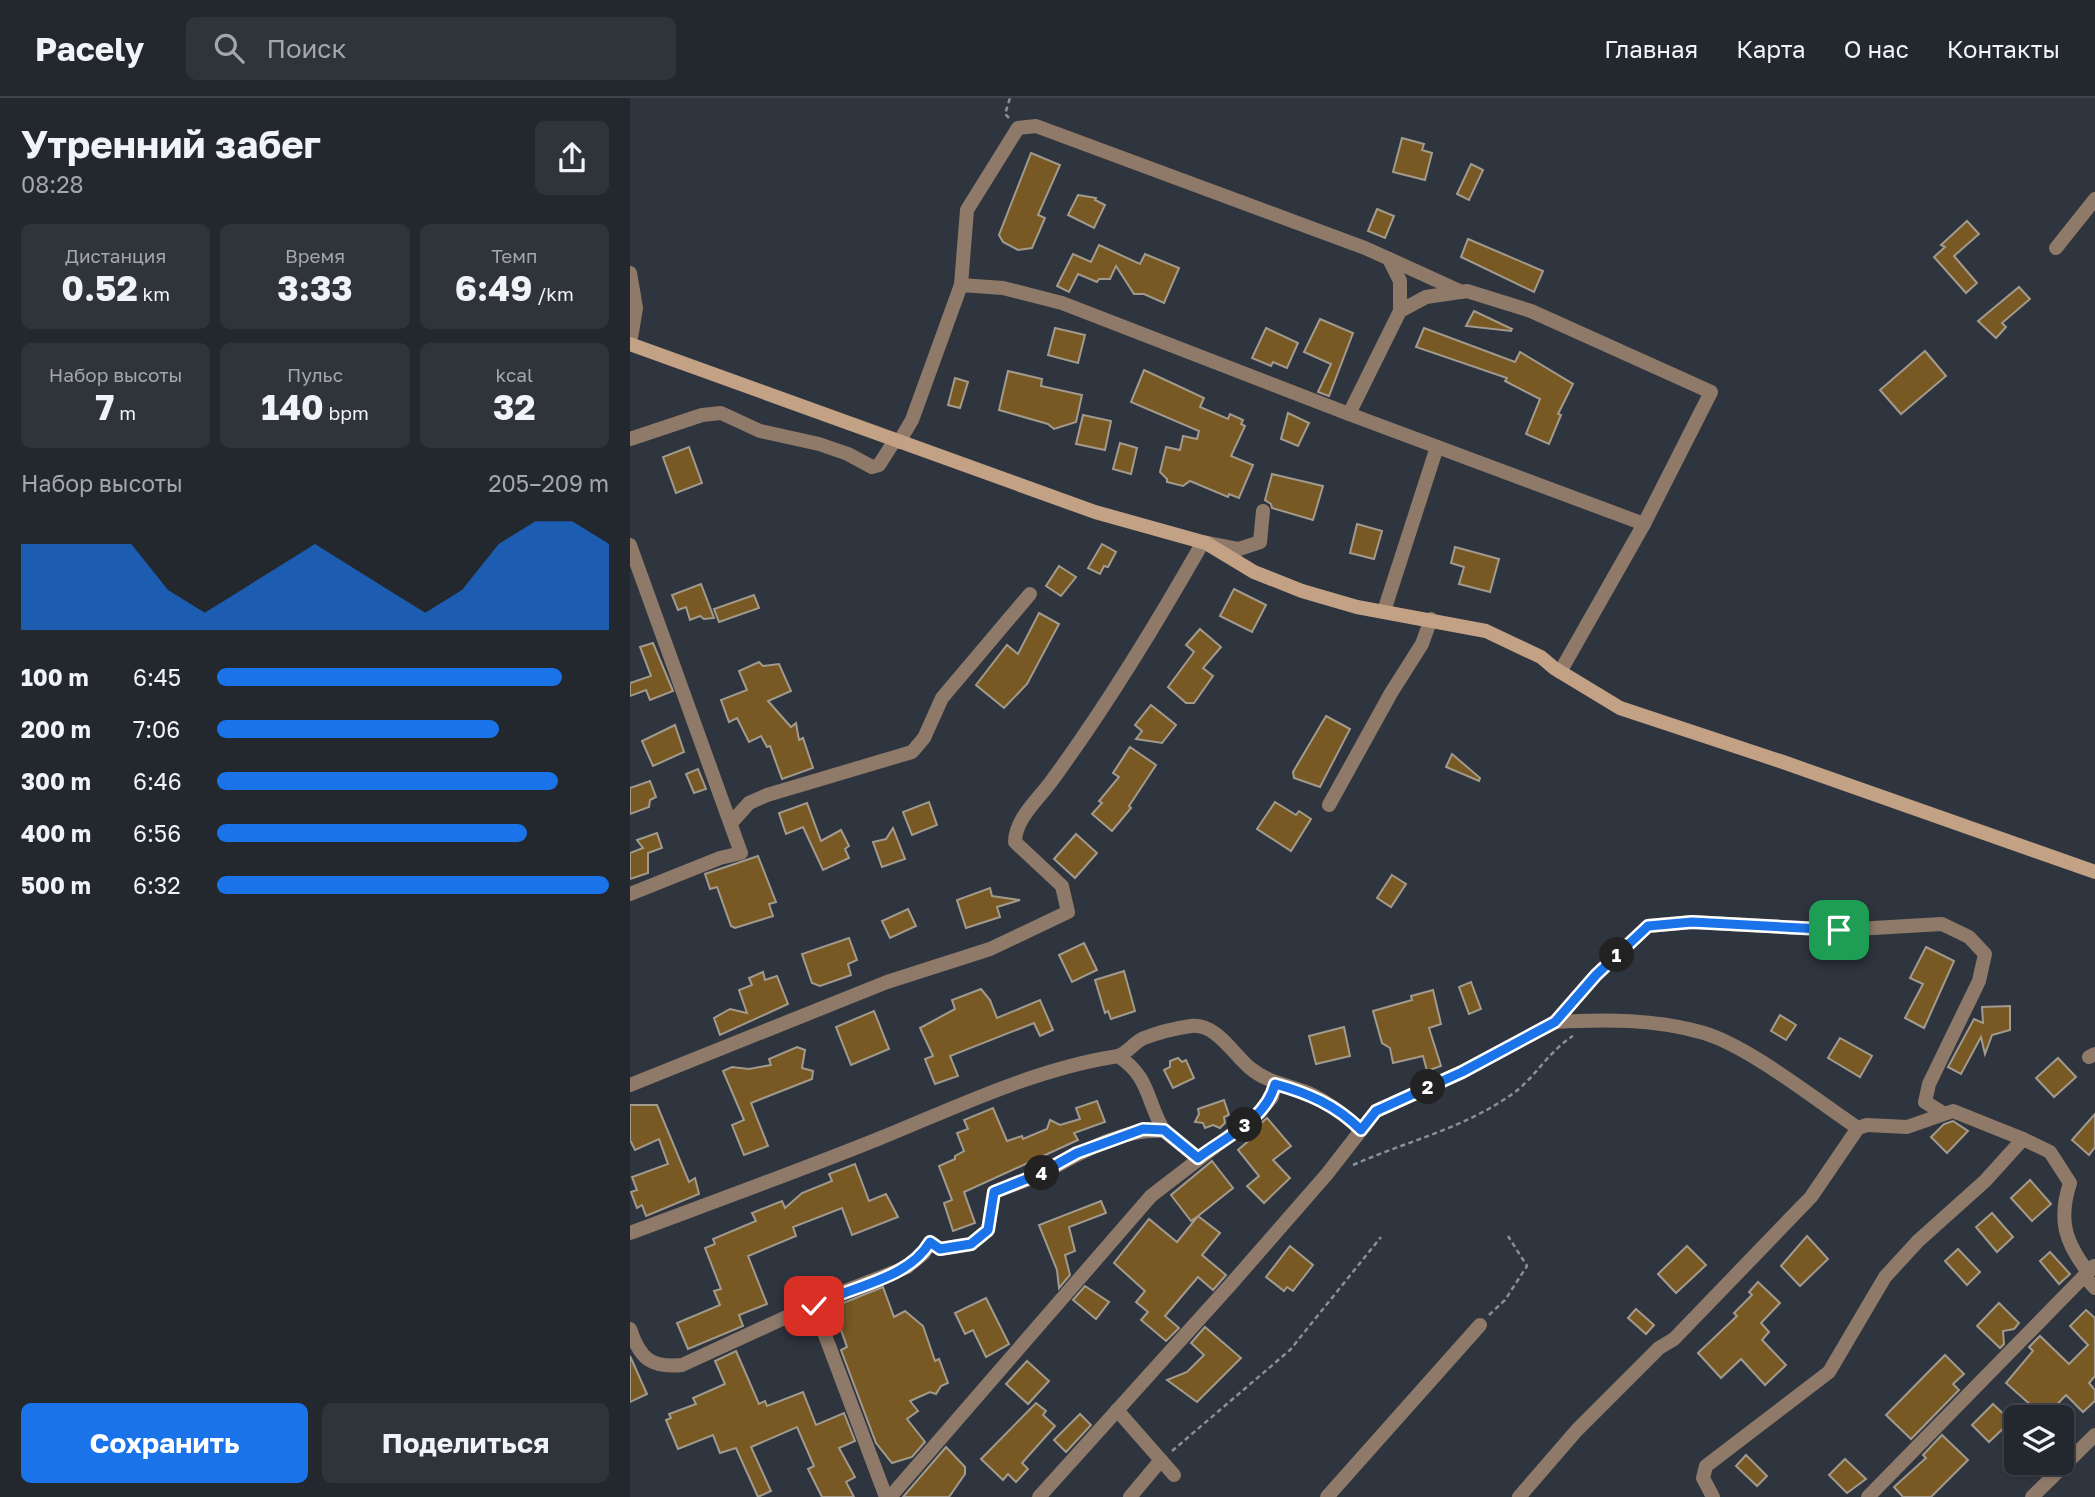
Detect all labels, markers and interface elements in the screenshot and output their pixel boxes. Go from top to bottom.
search box [186,17,676,80]
text: Pacely [35,29,144,68]
icon: search [210,29,248,67]
text: Поиск [266,33,347,64]
text: Главная [1604,34,1698,63]
text: Карта [1736,34,1806,63]
text: О нас [1844,34,1909,63]
text: Контакты [1947,34,2060,63]
text: Утренний забег [21,121,321,166]
button: share [535,121,609,195]
text: 08:28 [21,170,84,198]
text: Дистанция [65,244,166,267]
text: Время [285,244,345,267]
text: Темп [491,244,537,267]
text: 0.52 [61,267,138,309]
text: 3:33 [277,267,353,309]
text: 6:49 [455,267,532,309]
text: km [138,282,170,305]
text: /km [532,282,574,305]
text: Набор высоты [49,363,183,386]
text: Пульс [287,363,343,386]
text: kcal [496,363,533,386]
text: 7 [95,386,114,428]
text: 140 [261,386,324,428]
text: 32 [493,386,536,428]
text: m [114,401,136,424]
text: bpm [324,401,369,424]
text: Набор высоты [21,469,183,497]
text: 205–209 m [488,469,609,497]
text: 100 m [21,663,89,691]
text: 6:45 [133,663,181,691]
text: 200 m [21,715,91,743]
text: 7:06 [133,715,180,743]
text: 300 m [21,767,91,795]
text: 6:46 [133,767,182,795]
text: 400 m [21,819,91,847]
text: 6:56 [133,819,181,847]
text: 500 m [21,871,91,899]
text: 6:32 [133,871,181,899]
pin [1809,900,1869,960]
icon: arrive [1820,911,1858,949]
pin: 1 [1600,938,1634,972]
text: 1 [1612,943,1621,966]
pin: 2 [1410,1070,1446,1104]
text: 2 [1422,1075,1433,1098]
pin: 3 [1228,1108,1262,1142]
text: 3 [1239,1113,1250,1136]
pin: 4 [1024,1156,1060,1190]
text: 4 [1036,1161,1047,1184]
pin [784,1276,844,1336]
icon: check [795,1287,833,1325]
button: Сохранить [21,1403,308,1483]
button: Поделиться [322,1403,609,1483]
map controls [2004,1405,2074,1475]
button: layers [2004,1405,2074,1475]

